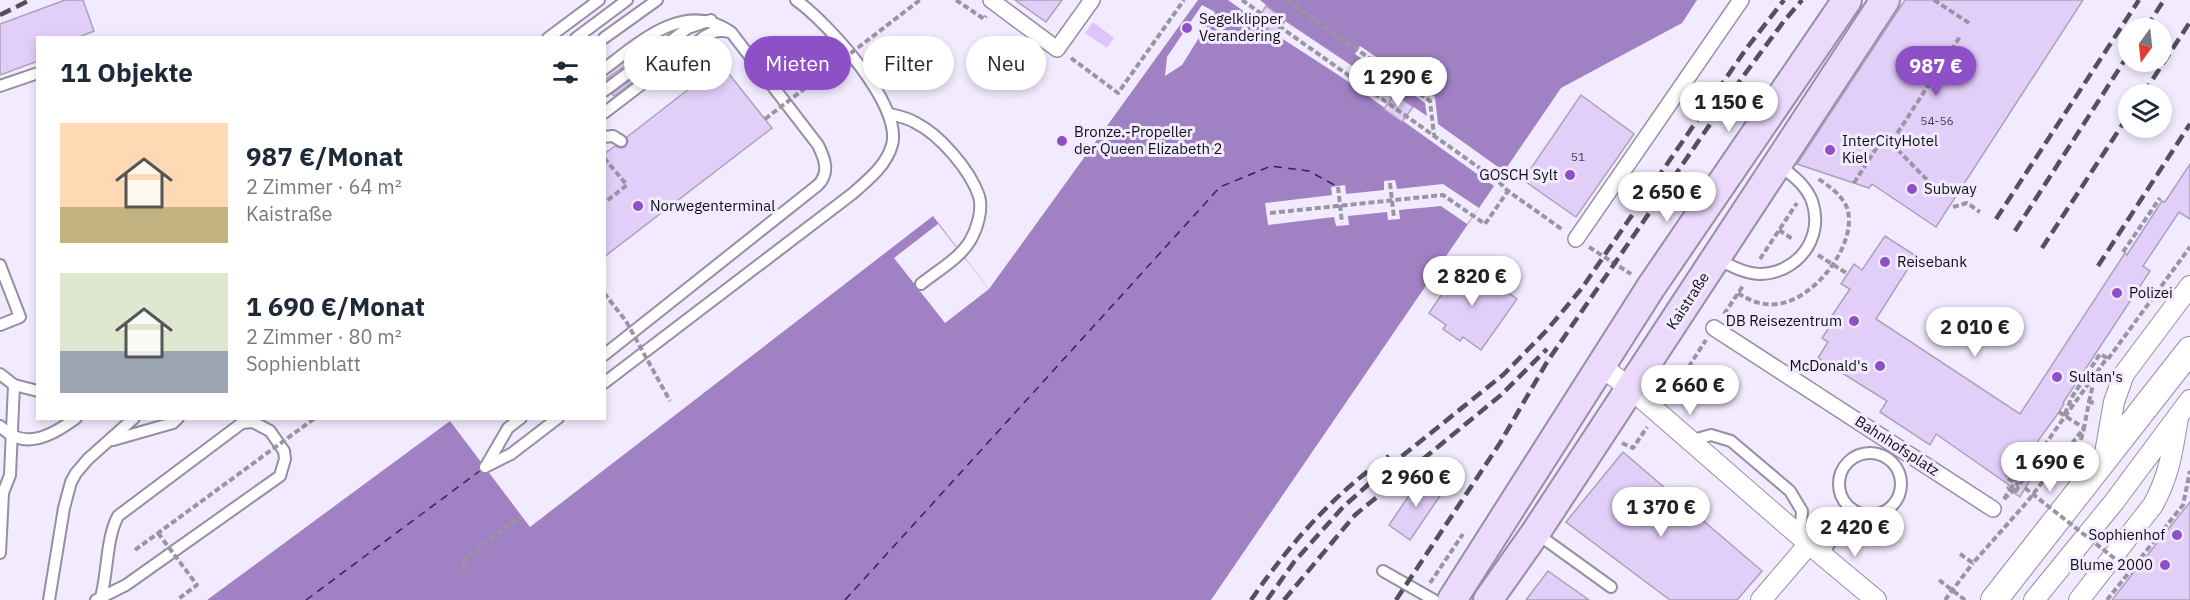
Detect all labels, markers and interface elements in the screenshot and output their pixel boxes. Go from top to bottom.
place label: Segelklipper Verandering [1199,9,1283,45]
north arrow [2118,18,2172,72]
map controls [2118,18,2172,138]
marker: Segelklipper Verandering [1180,21,1194,35]
chip: Kaufen [624,36,732,90]
chip: Mieten [744,36,851,90]
chip: Filter [863,36,954,90]
chip: Neu [966,36,1046,90]
pin: 987 € [1894,46,1978,97]
text: 987 € [1909,52,1963,79]
text: 11 Objekte [60,55,193,89]
icon: filters [549,56,582,89]
pin: 1 290 € [1343,57,1453,108]
text: 1 290 € [1363,63,1433,90]
pin: 1 150 € [1674,82,1784,133]
button: layers [2118,84,2172,138]
text: 1 150 € [1694,88,1764,115]
house number: 54-56 [1920,113,1954,128]
place label: Bronze.-Propeller der Queen Elizabeth 2 [1074,122,1222,158]
place label: InterCityHotel Kiel [1842,131,1938,167]
marker: Bronze.-Propeller der Queen Elizabeth 2 [1055,134,1069,148]
text: 987 €/Monat [246,139,403,173]
marker: InterCityHotel Kiel [1823,143,1837,157]
icon: home [108,147,180,219]
house number: 51 [1571,149,1585,164]
place label: GOSCH Sylt [1479,165,1558,184]
marker: GOSCH Sylt [1563,168,1577,182]
pin: 2 650 € [1612,172,1722,223]
text: 2 Zimmer · 64 m² [246,173,402,200]
text: 2 650 € [1632,178,1702,205]
place label: Subway [1924,179,1977,198]
marker: Subway [1905,182,1919,196]
place label: Norwegenterminal [650,196,775,215]
marker: Norwegenterminal [631,199,645,213]
text: Kaistraße [246,200,332,227]
place label: Reisebank [1897,252,1967,271]
marker: Reisebank [1878,255,1892,269]
pin: 2 820 € [1417,256,1527,307]
text: 2 820 € [1437,262,1507,289]
street label: Kaistraße [1662,268,1713,333]
place label: Polizei [2129,283,2173,302]
marker: Polizei [2110,286,2124,300]
text: 1 690 €/Monat [246,289,425,323]
icon: home [108,297,180,369]
pin: 2 010 € [1920,307,2030,358]
place label: DB Reisezentrum [1726,311,1842,330]
text: 2 010 € [1940,313,2010,340]
marker: DB Reisezentrum [1847,314,1861,328]
text: 2 Zimmer · 80 m² [246,323,402,350]
text: Sophienblatt [246,350,361,377]
place label: McDonald's [1790,356,1868,375]
marker: McDonald's [1873,359,1887,373]
pin: 2 660 € [1635,365,1745,416]
place label: Sultan's [2069,367,2123,386]
marker: Sultan's [2050,370,2064,384]
text: 2 660 € [1655,371,1725,398]
street label: Bahnhofsplatz [1851,411,1943,480]
pin: 1 690 € [1995,442,2105,493]
text: 1 690 € [2015,448,2085,475]
pin: 2 960 € [1361,457,1471,508]
text: 2 960 € [1381,463,1451,490]
pin: 1 370 € [1606,487,1716,538]
text: 1 370 € [1626,493,1696,520]
pin: 2 420 € [1800,507,1910,558]
text: 2 420 € [1820,513,1890,540]
place label: Sophienhof [2088,525,2165,544]
marker: Sophienhof [2170,528,2184,542]
place label: Blume 2000 [2070,555,2153,574]
marker: Blume 2000 [2158,558,2172,572]

